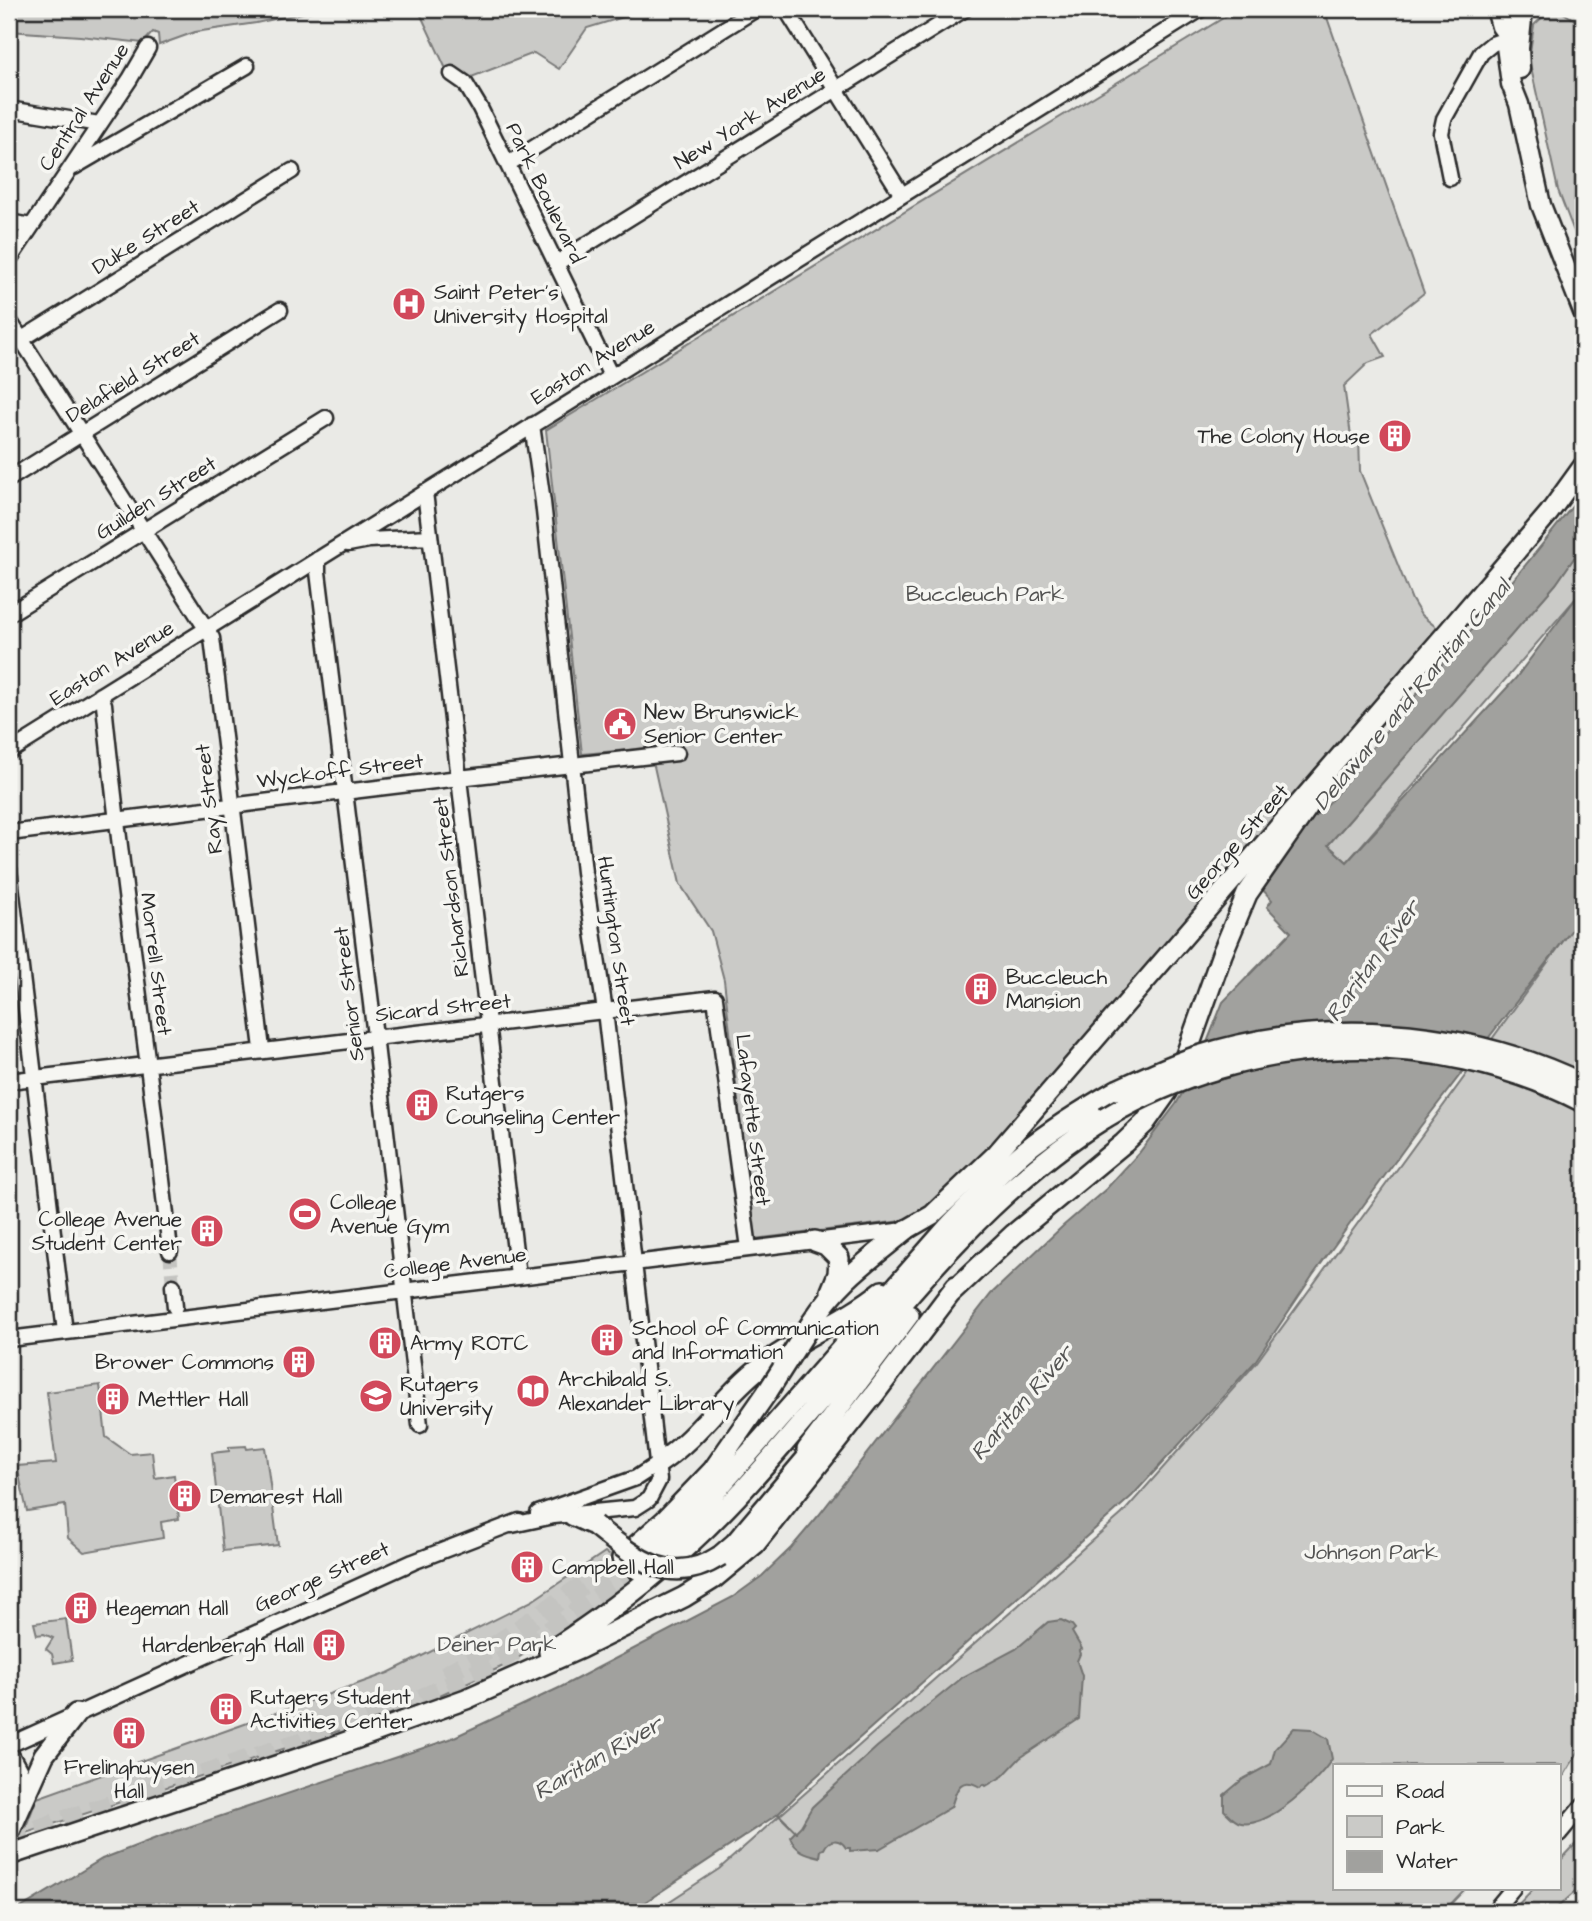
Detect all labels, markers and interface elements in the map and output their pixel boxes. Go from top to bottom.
street label: Central Avenue [32,37,136,177]
street label: New York Avenue [669,60,831,176]
street label: Park Boulevard [498,118,592,268]
street label: Duke Street [87,192,206,282]
place label: Saint Peter's University Hospital [434,278,608,333]
hospital icon: Saint Peter's University Hospital [390,285,428,323]
street label: Easton Avenue [525,312,661,412]
street label: Delafield Street [60,324,206,430]
building icon: The Colony House [1376,417,1414,455]
place label: The Colony House [1197,422,1370,453]
street label: Guilden Street [90,449,222,547]
water label: Delaware and Raritan Canal [1306,570,1520,817]
park label: Buccleuch Park [906,580,1064,609]
street label: Easton Avenue [44,613,180,713]
place label: New Brunswick Senior Center [644,698,799,751]
public building icon: New Brunswick Senior Center [601,705,639,743]
street label: Ray Street [188,742,232,856]
street label: Wyckoff Street [255,746,426,798]
street label: George Street [1179,778,1297,907]
street label: Richardson Street [426,795,476,979]
street label: Huntington Street [588,854,642,1028]
street label: Morrell Street [133,891,179,1037]
water label: Raritan River [1318,892,1429,1028]
street label: Senior Street [326,925,372,1063]
place label: Buccleuch Mansion [1006,963,1108,1016]
building icon: Buccleuch Mansion [962,970,1000,1008]
street label: Sicard Street [374,986,513,1030]
street label: Lafayette Street [726,1032,778,1208]
place label: Rutgers Counseling Center [446,1079,621,1134]
building icon: Rutgers Counseling Center [403,1086,441,1124]
place label: College Avenue Gym [330,1188,450,1243]
sports icon: College Avenue Gym [286,1195,324,1233]
place label: College Avenue Student Center [32,1205,182,1258]
building icon: College Avenue Student Center [188,1212,226,1250]
street label: College Avenue [382,1240,528,1288]
place label: School of Communication and Information [632,1314,879,1367]
building icon: School of Communication and Information [588,1321,626,1359]
building icon: Army ROTC [366,1324,404,1362]
place label: Army ROTC [410,1329,528,1360]
water label: Raritan River [963,1337,1082,1467]
building icon: Brower Commons [280,1343,318,1381]
place label: Brower Commons [95,1348,274,1377]
place label: Archibald S. Alexander Library [558,1365,735,1420]
place label: Rutgers University [400,1370,494,1425]
library icon: Archibald S. Alexander Library [514,1372,552,1410]
school or university icon: Rutgers University [357,1377,395,1415]
building icon: Mettler Hall [94,1380,132,1418]
place label: Mettler Hall [138,1385,248,1414]
building icon: Demarest Hall [166,1477,204,1515]
place label: Demarest Hall [210,1482,342,1511]
street label: George Street [250,1534,395,1621]
park label: Johnson Park [1304,1538,1438,1567]
building icon: Campbell Hall [508,1548,546,1586]
place label: Campbell Hall [552,1553,674,1583]
building icon: Hegeman Hall [62,1589,100,1627]
place label: Hegeman Hall [106,1594,228,1625]
building icon: Hardenbergh Hall [310,1626,348,1664]
park label: Deiner Park [438,1630,556,1659]
place label: Hardenbergh Hall [142,1631,304,1662]
place label: Rutgers Student Activities Center [250,1683,413,1736]
building icon: Rutgers Student Activities Center [207,1690,245,1728]
water label: Raritan River [528,1707,670,1808]
building icon: Frelinghuysen Hall [110,1714,148,1752]
place label: Frelinghuysen Hall [64,1753,194,1806]
legend [1333,1764,1560,1890]
text: Road [1396,1777,1444,1806]
text: Park [1396,1813,1445,1842]
text: Water [1396,1847,1458,1876]

